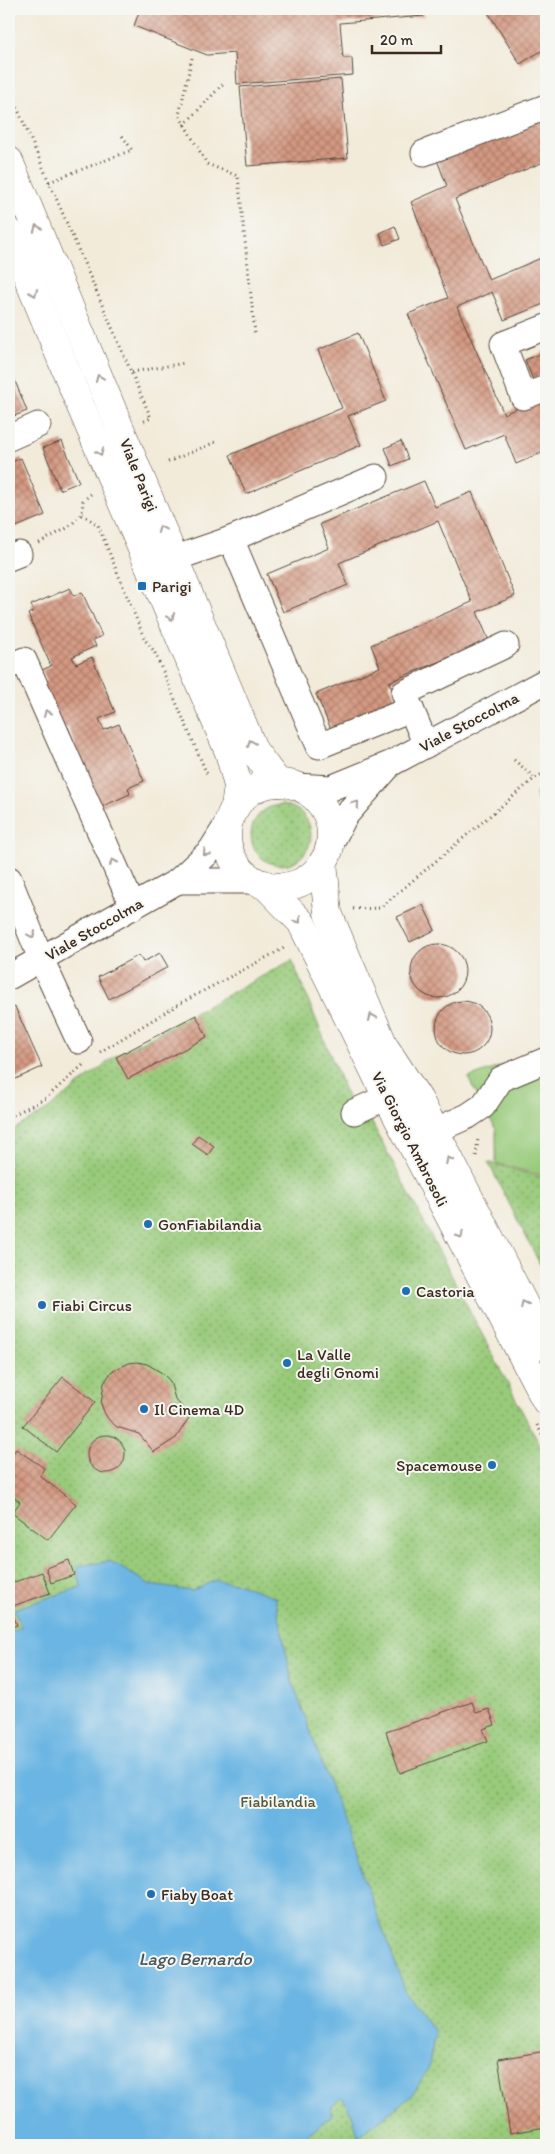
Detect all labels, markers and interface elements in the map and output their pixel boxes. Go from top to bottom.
scale bar [372,22,441,54]
text: 20 m [380,31,414,49]
one-way arrow [32,224,43,233]
one-way arrow [28,288,38,297]
one-way arrow [94,375,104,383]
street label: Viale Parigi [116,436,162,514]
one-way arrow [93,447,104,456]
one-way arrow [156,525,167,534]
place label: Parigi [152,577,192,596]
marker: Parigi [136,580,148,592]
one-way arrow [164,612,175,621]
street label: Viale Stoccolma [416,688,523,756]
one-way arrow [43,709,54,718]
one-way arrow [246,739,257,748]
one-way arrow [350,800,359,809]
one-way arrow [203,848,212,857]
one-way arrow [108,858,119,867]
street label: Viale Stoccolma [42,893,147,965]
one-way arrow [292,914,301,923]
one-way arrow [25,930,36,939]
one-way arrow [367,1013,378,1022]
street label: Via Giorgio Ambrosoli [368,1068,452,1210]
one-way arrow [445,1156,455,1165]
place label: GonFiabilandia [158,1215,262,1234]
marker: GonFiabilandia [142,1218,154,1230]
one-way arrow [454,1230,464,1239]
place label: Castoria [416,1282,475,1301]
marker: Castoria [400,1285,412,1297]
place label: Fiabi Circus [52,1296,132,1315]
marker: Fiabi Circus [36,1299,48,1311]
one-way arrow [520,1300,530,1309]
place label: La Valle degli Gnomi [297,1345,379,1382]
marker: La Valle degli Gnomi [281,1357,293,1369]
place label: Il Cinema 4D [154,1400,245,1419]
marker: Il Cinema 4D [138,1403,150,1415]
place label: Spacemouse [396,1456,482,1475]
marker: Spacemouse [486,1459,498,1471]
park label: Fiabilandia [240,1792,317,1811]
place label: Fiaby Boat [161,1885,233,1904]
marker: Fiaby Boat [145,1888,157,1900]
water label: Lago Bernardo [138,1948,252,1970]

